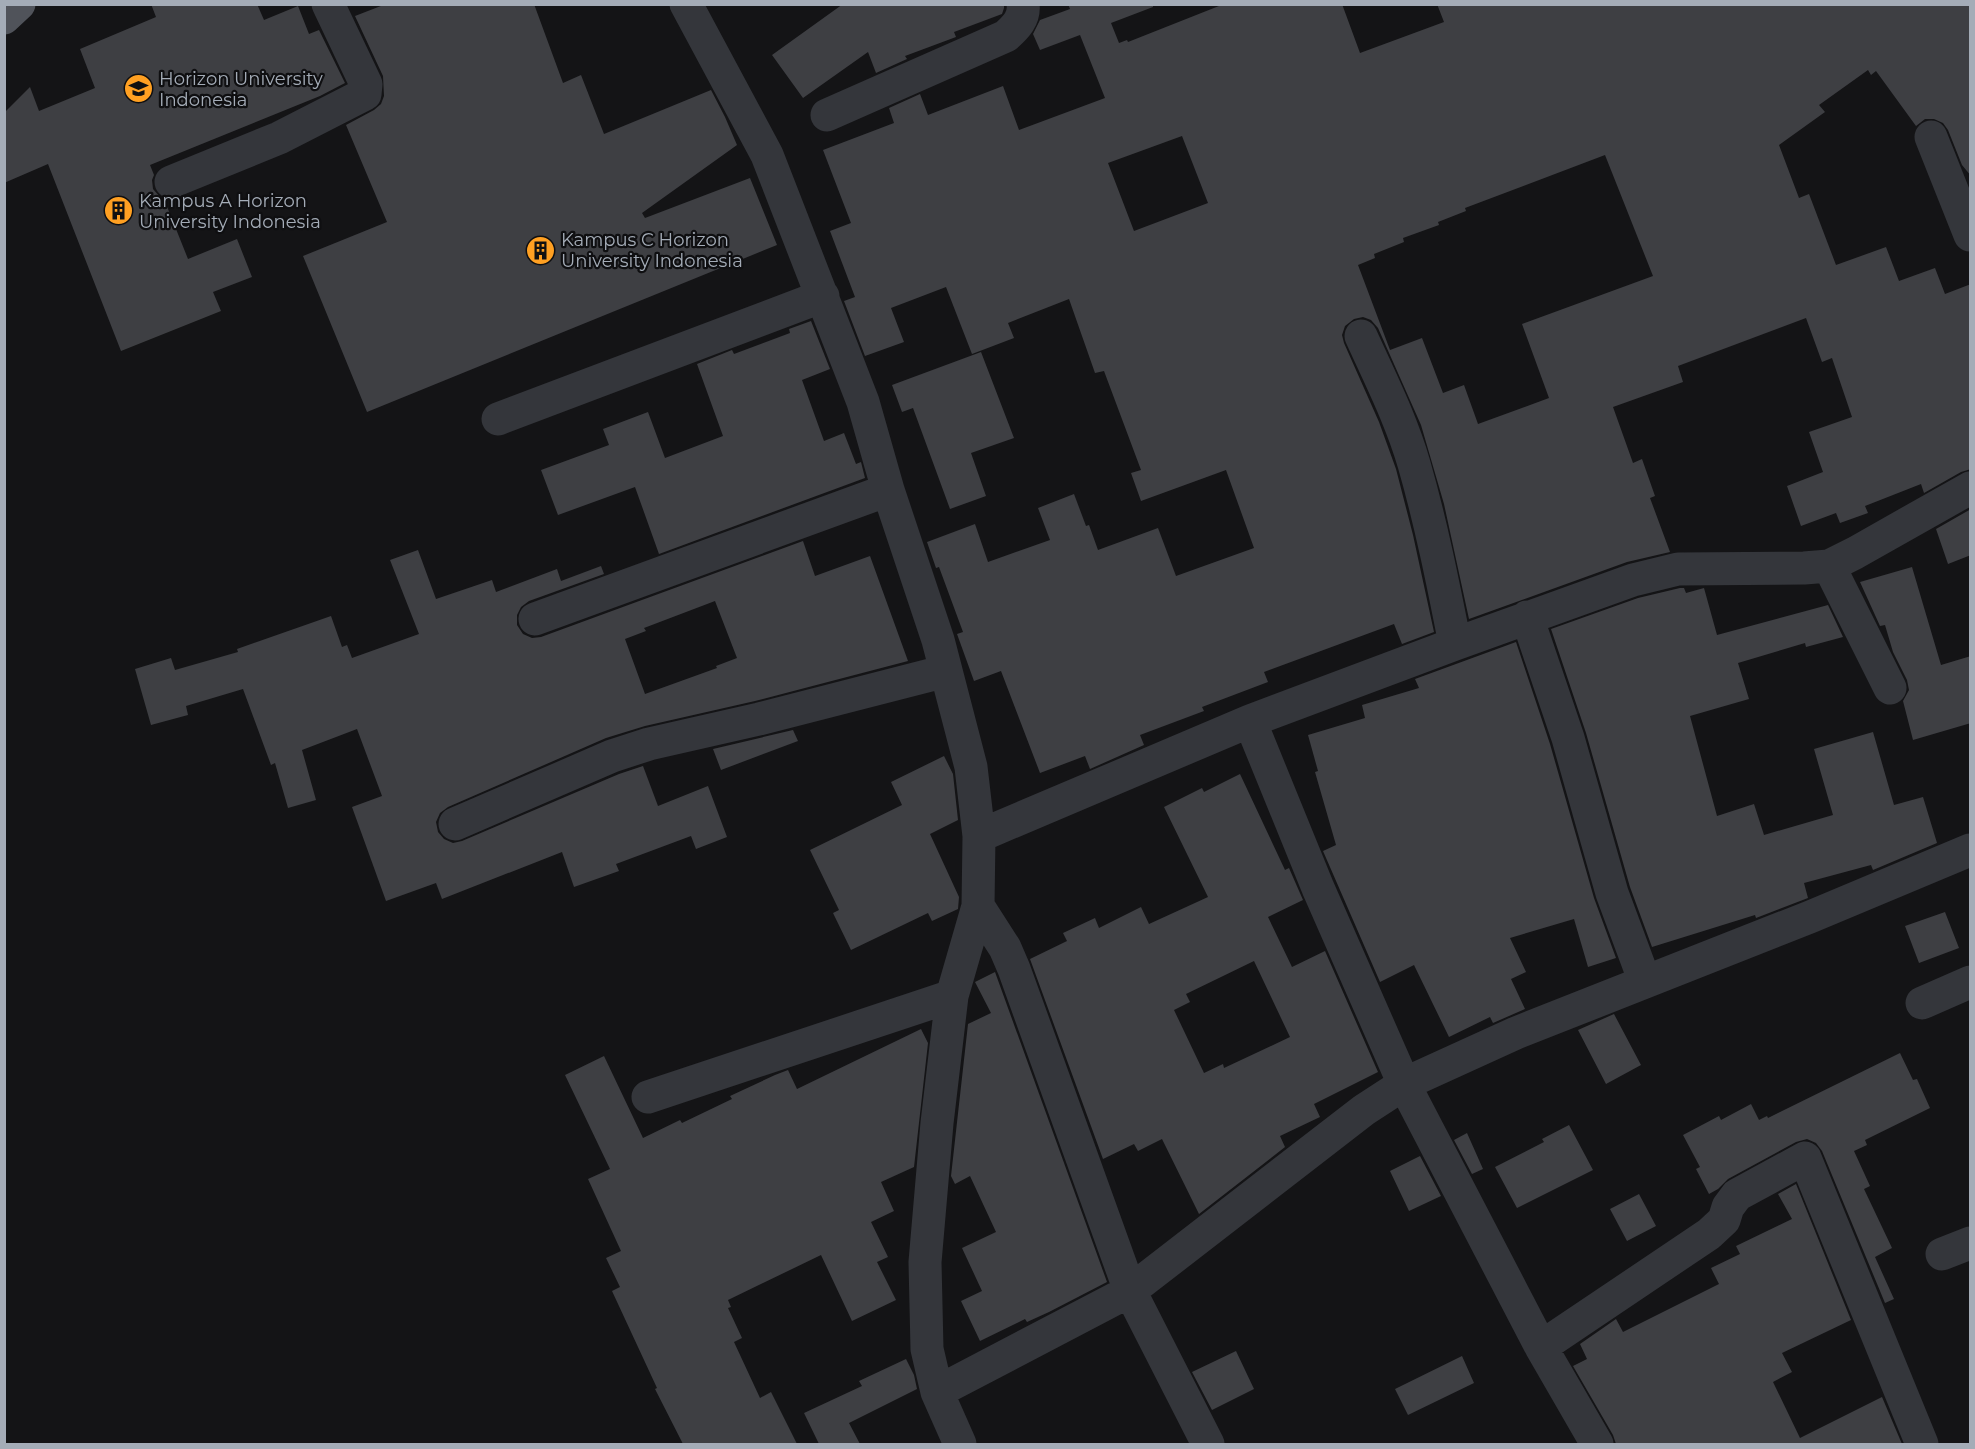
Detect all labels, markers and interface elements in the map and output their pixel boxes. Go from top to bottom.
place label: Horizon University Indonesia [159,68,323,111]
school or university icon: Horizon University Indonesia [122,73,154,105]
place label: Kampus A Horizon University Indonesia [139,190,321,233]
building icon: Kampus A Horizon University Indonesia [102,195,134,227]
place label: Kampus C Horizon University Indonesia [561,229,743,272]
building icon: Kampus C Horizon University Indonesia [524,234,556,266]

